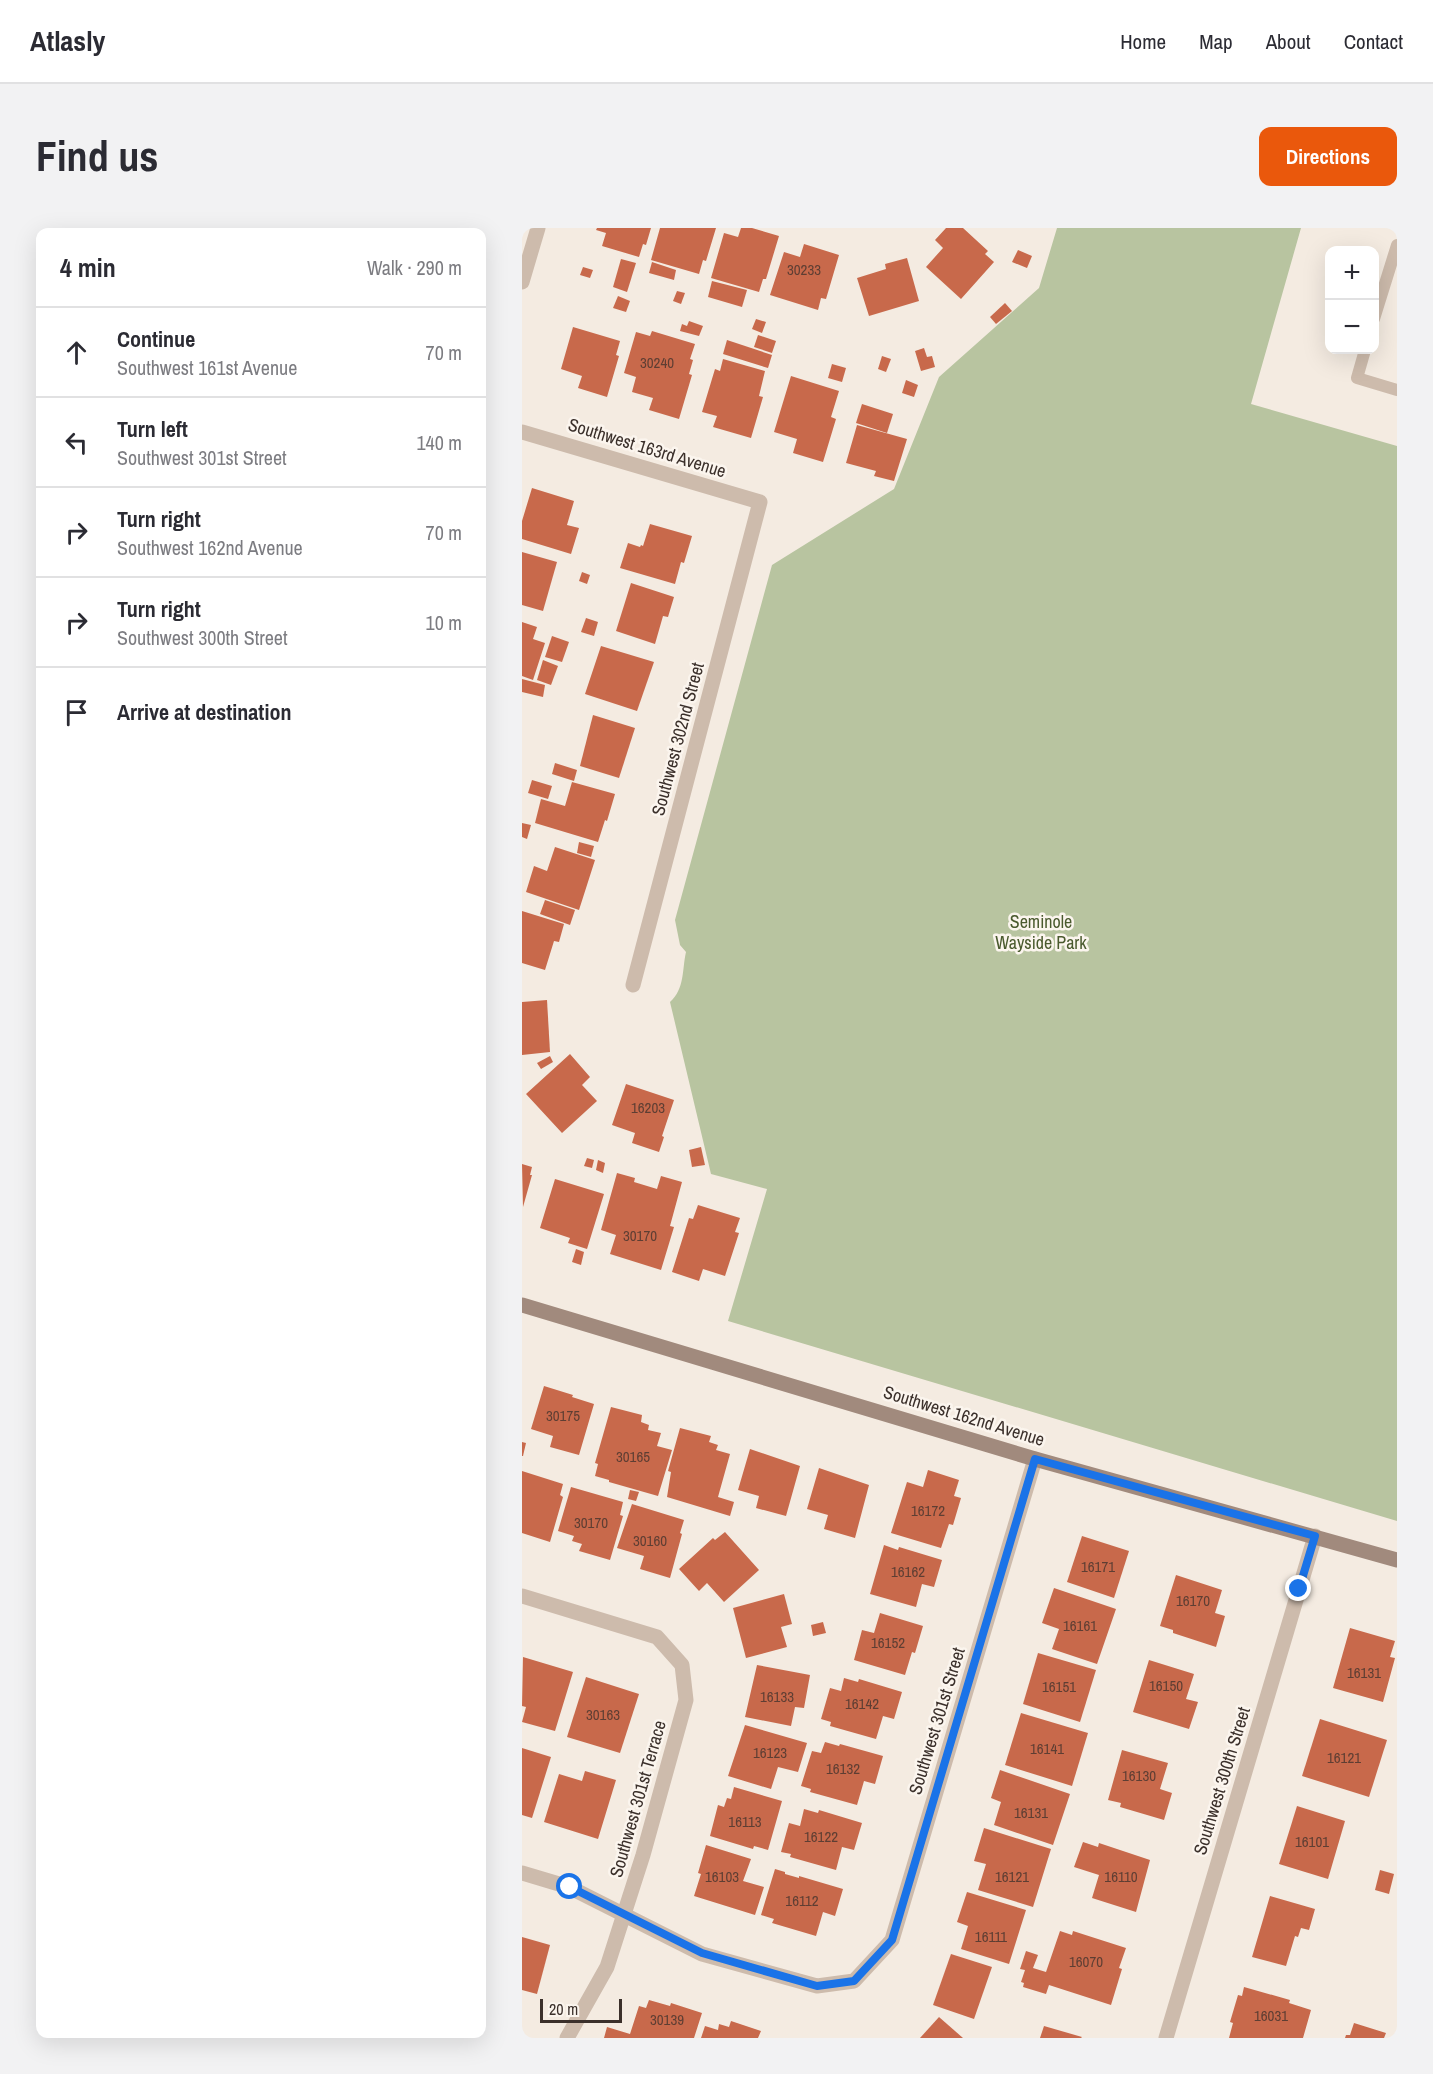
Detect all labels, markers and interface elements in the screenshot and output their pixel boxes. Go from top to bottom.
text: Atlasly [30,22,105,60]
text: Home [1120,27,1166,56]
text: Map [1199,27,1233,56]
text: About [1266,27,1311,56]
text: Contact [1344,27,1403,56]
button: Directions [1259,127,1397,186]
text: Find us [36,128,158,184]
map controls [1325,246,1379,354]
button: + [1325,246,1379,300]
text: 4 min [60,250,116,285]
text: Walk · 290 m [367,254,462,281]
house number: 30233 [787,259,821,280]
button: − [1325,300,1379,354]
text: Continue [117,324,195,354]
icon: ahead [60,336,93,369]
text: 70 m [426,339,462,366]
house number: 30240 [640,352,674,373]
text: Southwest 161st Avenue [117,354,297,381]
street label: Southwest 163rd Avenue [565,412,729,483]
text: Turn left [117,414,188,444]
icon: left [60,426,93,459]
text: 140 m [416,429,462,456]
text: Southwest 301st Street [117,444,287,471]
text: Turn right [117,504,201,534]
icon: right [60,516,93,549]
text: 70 m [426,519,462,546]
text: Southwest 162nd Avenue [117,534,303,561]
text: Turn right [117,594,201,624]
icon: right [60,606,93,639]
text: 10 m [426,609,462,636]
text: Southwest 300th Street [117,624,288,651]
street label: Southwest 302nd Street [645,660,710,818]
icon: arrive [60,696,93,729]
text: Arrive at destination [117,697,291,727]
park label: Seminole Wayside Park [995,909,1087,955]
house number: 16203 [631,1097,665,1118]
house number: 30170 [623,1225,657,1246]
street label: Southwest 162nd Avenue [881,1379,1048,1452]
house number: 30175 [546,1405,580,1426]
house number: 30165 [616,1446,650,1467]
house number: 16172 [911,1500,945,1521]
house number: 30170 [574,1512,608,1533]
house number: 30160 [633,1530,667,1551]
house number: 16171 [1081,1556,1115,1577]
house number: 16162 [891,1561,925,1582]
route end [1285,1575,1311,1601]
house number: 16170 [1176,1590,1210,1611]
house number: 16161 [1063,1615,1097,1636]
house number: 16152 [871,1632,905,1653]
street label: Southwest 301st Street [902,1644,971,1797]
house number: 16131 [1347,1662,1381,1683]
house number: 16150 [1149,1675,1183,1696]
house number: 16151 [1042,1676,1076,1697]
house number: 16133 [760,1686,794,1707]
house number: 16142 [845,1693,879,1714]
house number: 30163 [586,1704,620,1725]
street label: Southwest 300th Street [1187,1704,1256,1858]
street label: Southwest 301st Terrace [603,1717,672,1880]
house number: 16141 [1030,1738,1064,1759]
house number: 16123 [753,1742,787,1763]
house number: 16121 [1327,1747,1361,1768]
house number: 16132 [826,1758,860,1779]
house number: 16130 [1122,1765,1156,1786]
house number: 16131 [1014,1802,1048,1823]
house number: 16113 [728,1811,762,1832]
house number: 16122 [804,1826,838,1847]
house number: 16101 [1295,1831,1329,1852]
house number: 16103 [705,1866,739,1887]
house number: 16121 [995,1866,1029,1887]
house number: 16110 [1104,1866,1138,1887]
route start [556,1873,582,1899]
house number: 16112 [785,1890,819,1911]
house number: 16111 [975,1926,1007,1947]
house number: 16070 [1069,1951,1103,1972]
scale bar [540,1996,622,2024]
text: 20 m [549,1998,578,2020]
house number: 16031 [1254,2005,1288,2026]
house number: 30139 [650,2009,684,2030]

